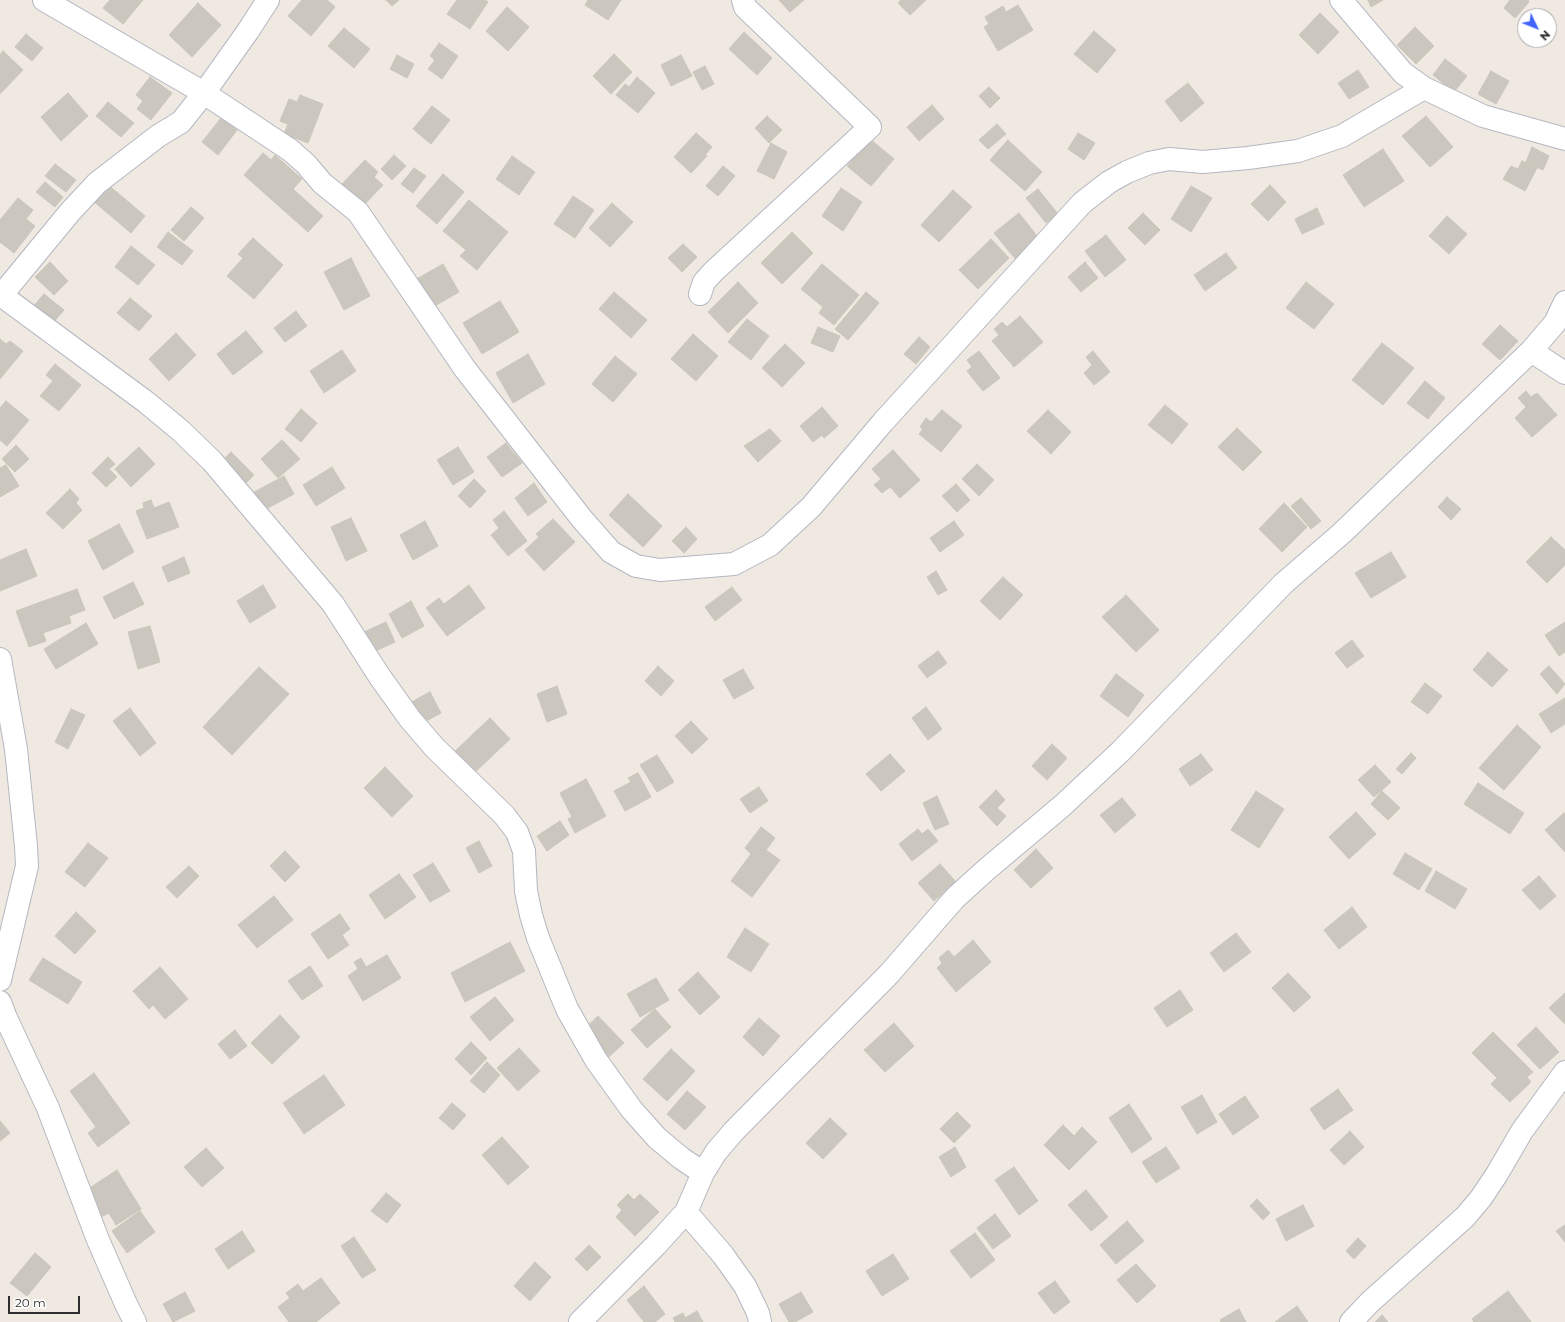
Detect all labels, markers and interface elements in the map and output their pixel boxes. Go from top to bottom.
north arrow [1517,8,1557,48]
text: N [1537,27,1553,44]
scale bar [10,1288,82,1314]
text: 20 m [15,1295,46,1310]

